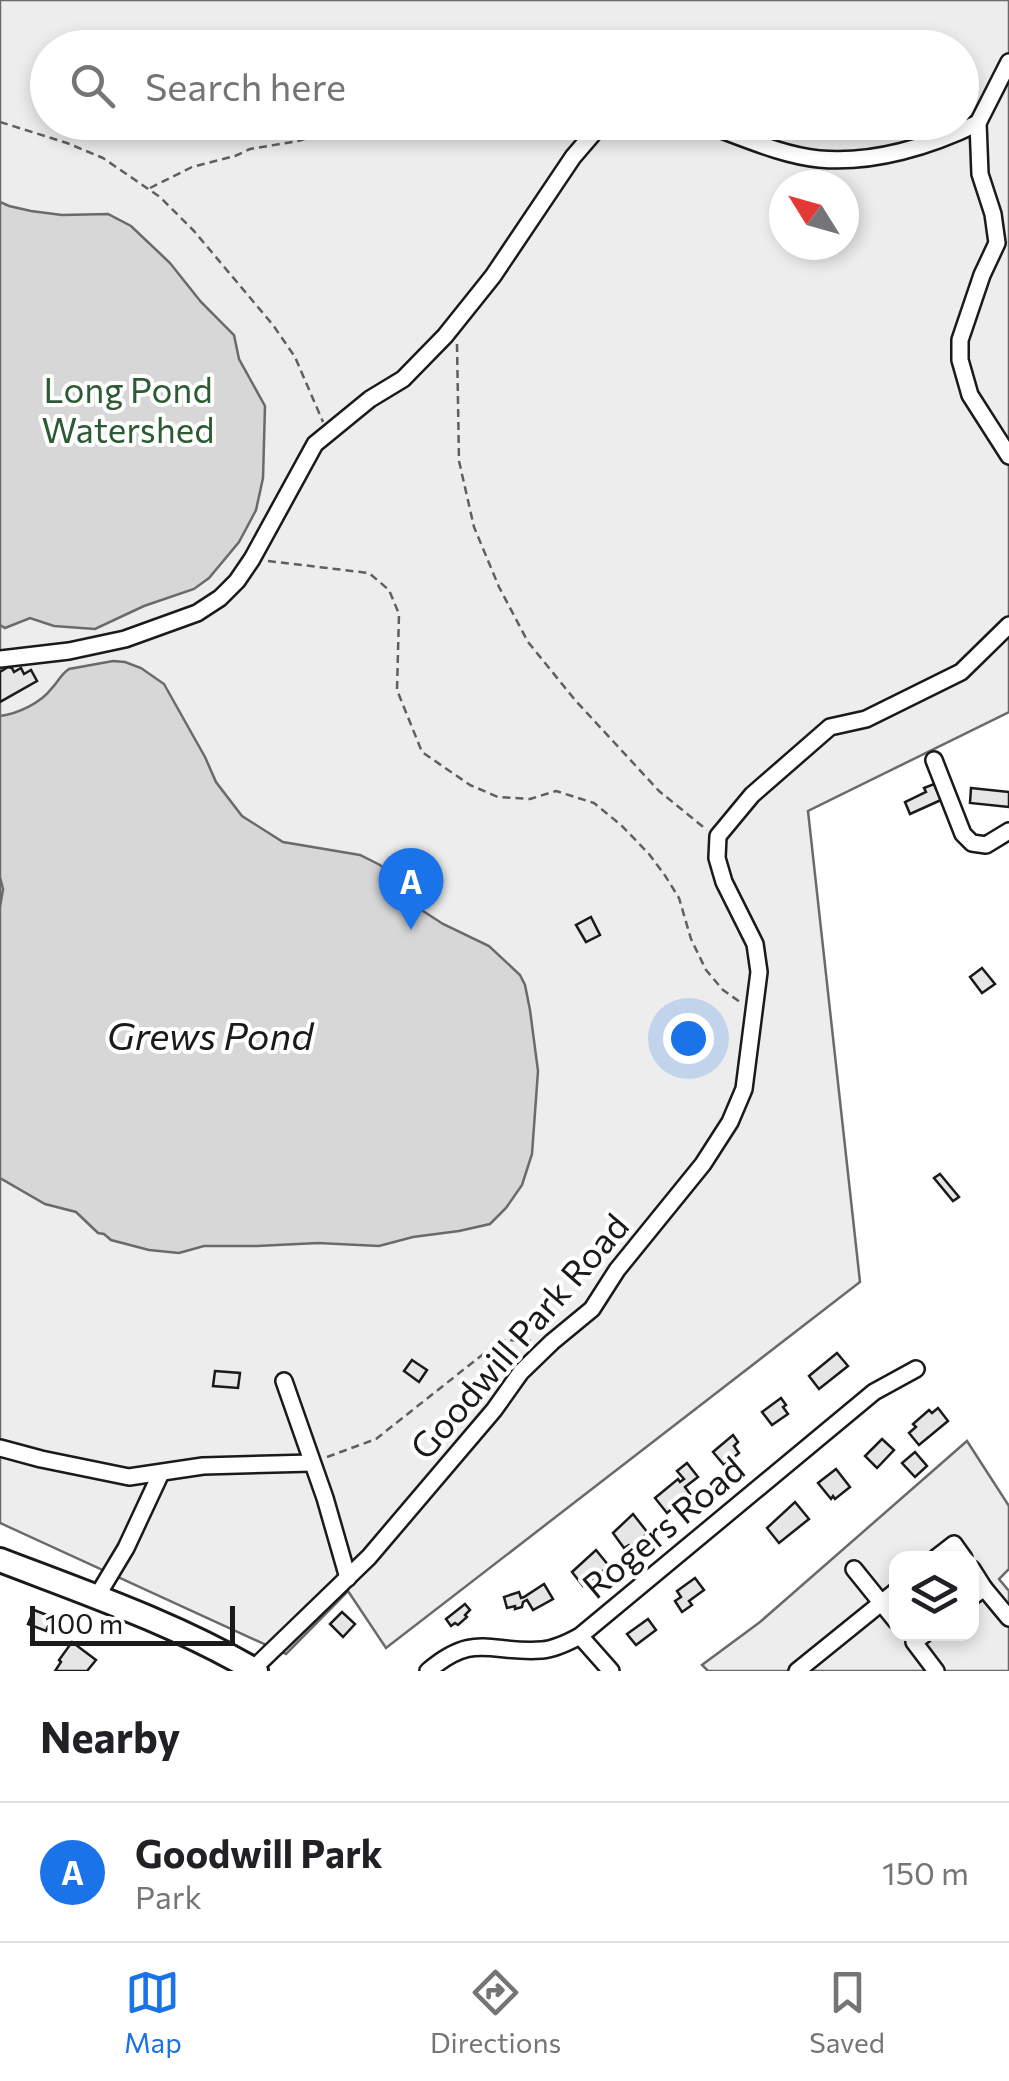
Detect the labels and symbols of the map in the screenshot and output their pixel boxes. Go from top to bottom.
north arrow [769,170,859,260]
park label: Long Pond Watershed [42,367,214,450]
pin: A [378,848,444,930]
water label: Grews Pond [107,1011,315,1058]
your location [663,1013,714,1064]
street label: Goodwill Park Road [400,1204,636,1467]
street label: Rogers Road [573,1446,752,1606]
scale bar [30,1601,235,1646]

